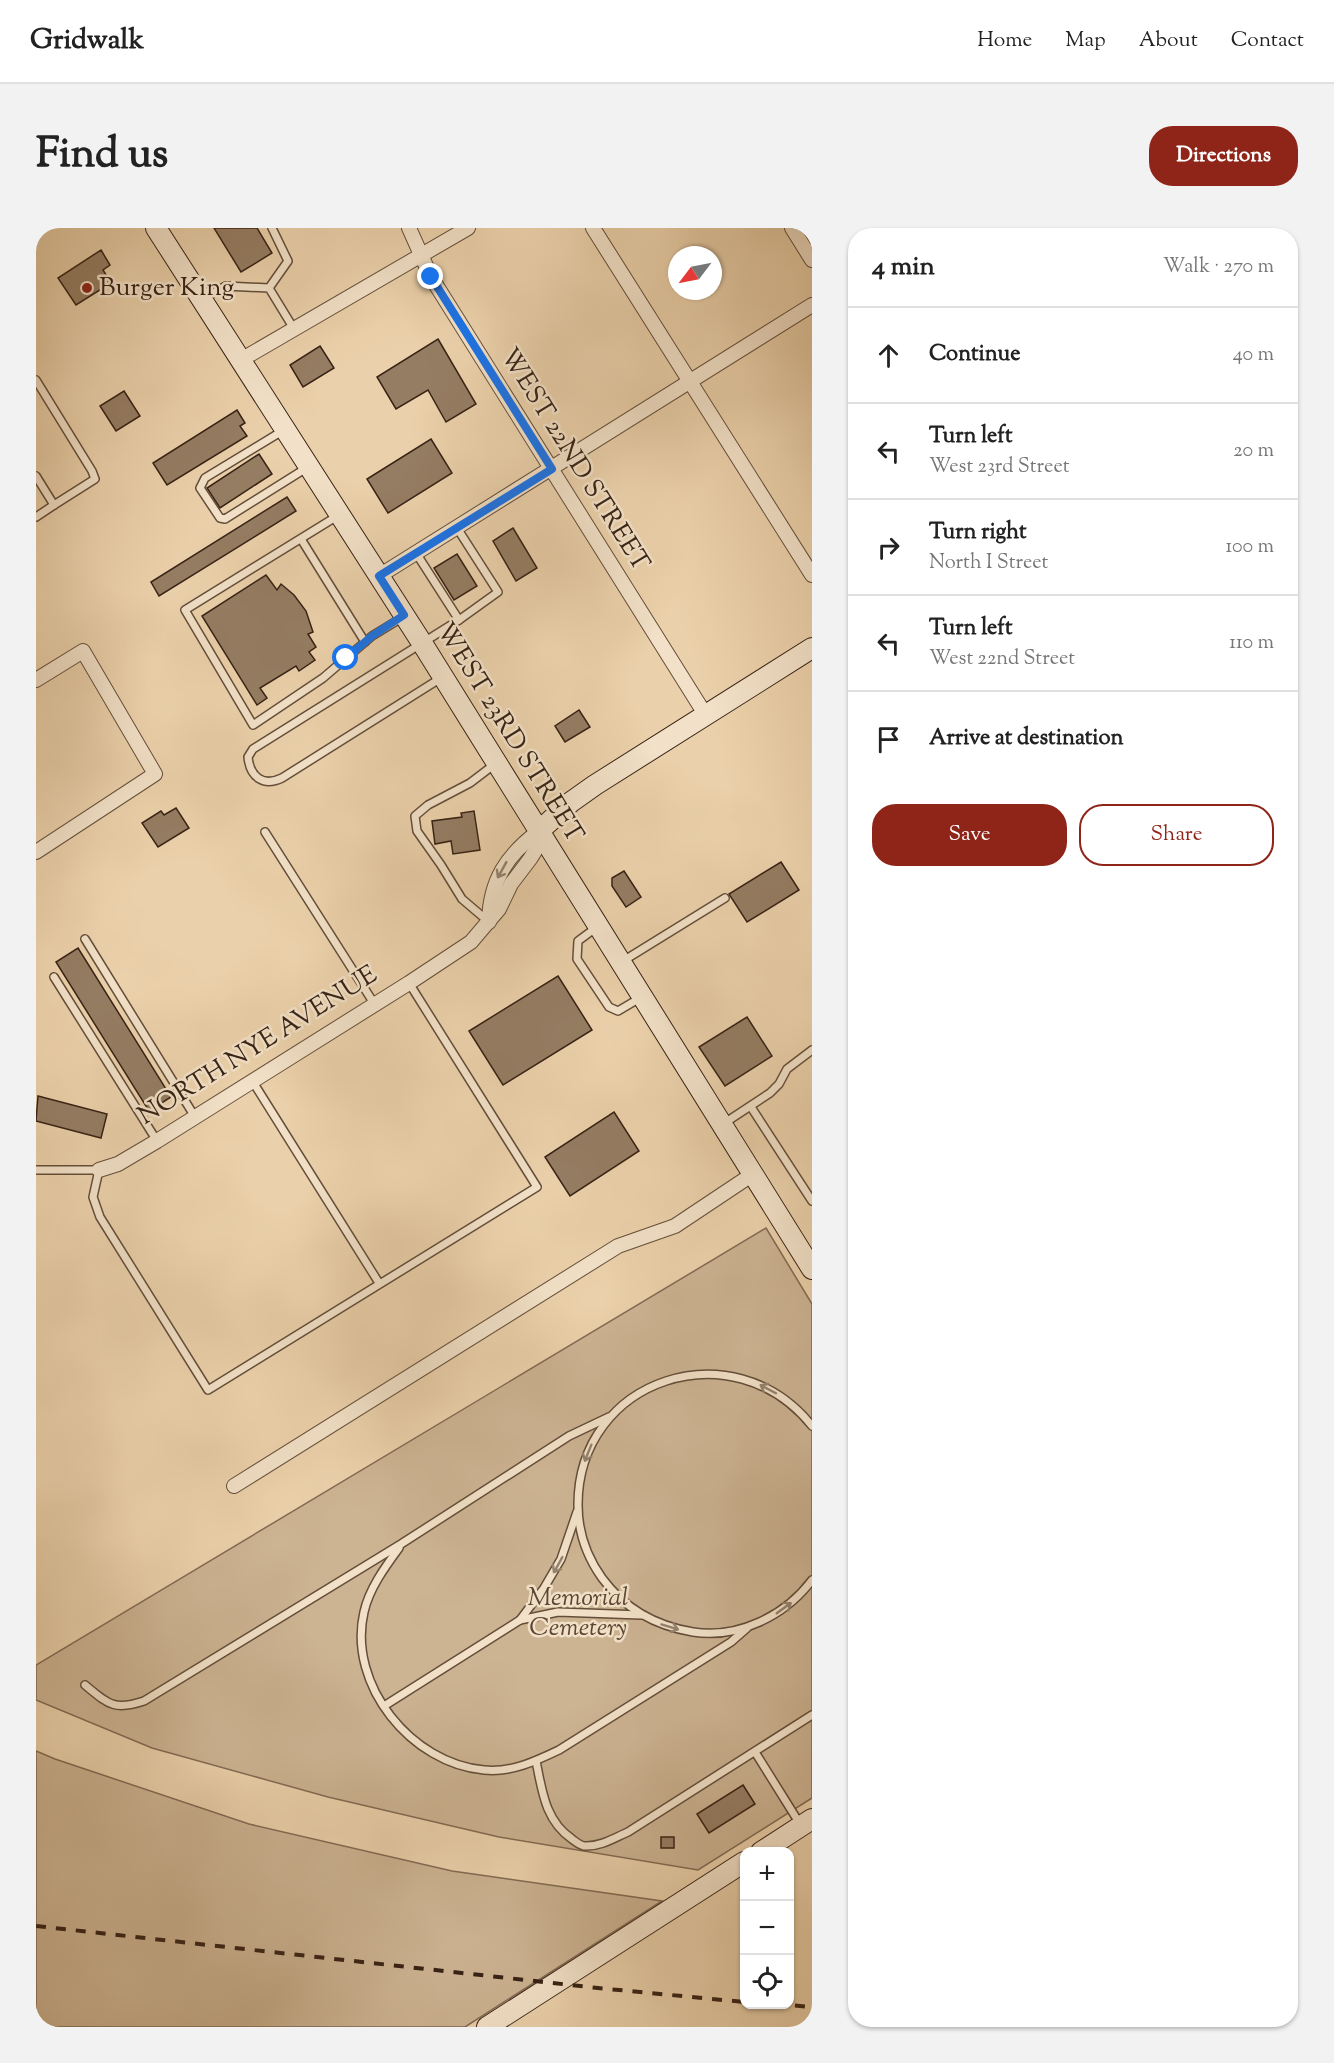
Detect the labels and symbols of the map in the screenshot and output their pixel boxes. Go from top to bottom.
north arrow [668,246,722,300]
route end [417,263,443,289]
place label: Burger King [99,270,234,307]
marker: Burger King [80,281,94,295]
street label: WEST 22ND STREET [490,341,658,579]
street label: WEST 23RD STREET [426,616,592,850]
route start [332,644,358,670]
one-way arrow [496,861,508,878]
street label: NORTH NYE AVENUE [131,957,385,1135]
one-way arrow [760,1383,777,1395]
one-way arrow [582,1444,593,1462]
one-way arrow [552,1556,564,1573]
park label: Memorial Cemetery [527,1580,629,1647]
one-way arrow [775,1601,791,1614]
one-way arrow [660,1622,679,1633]

